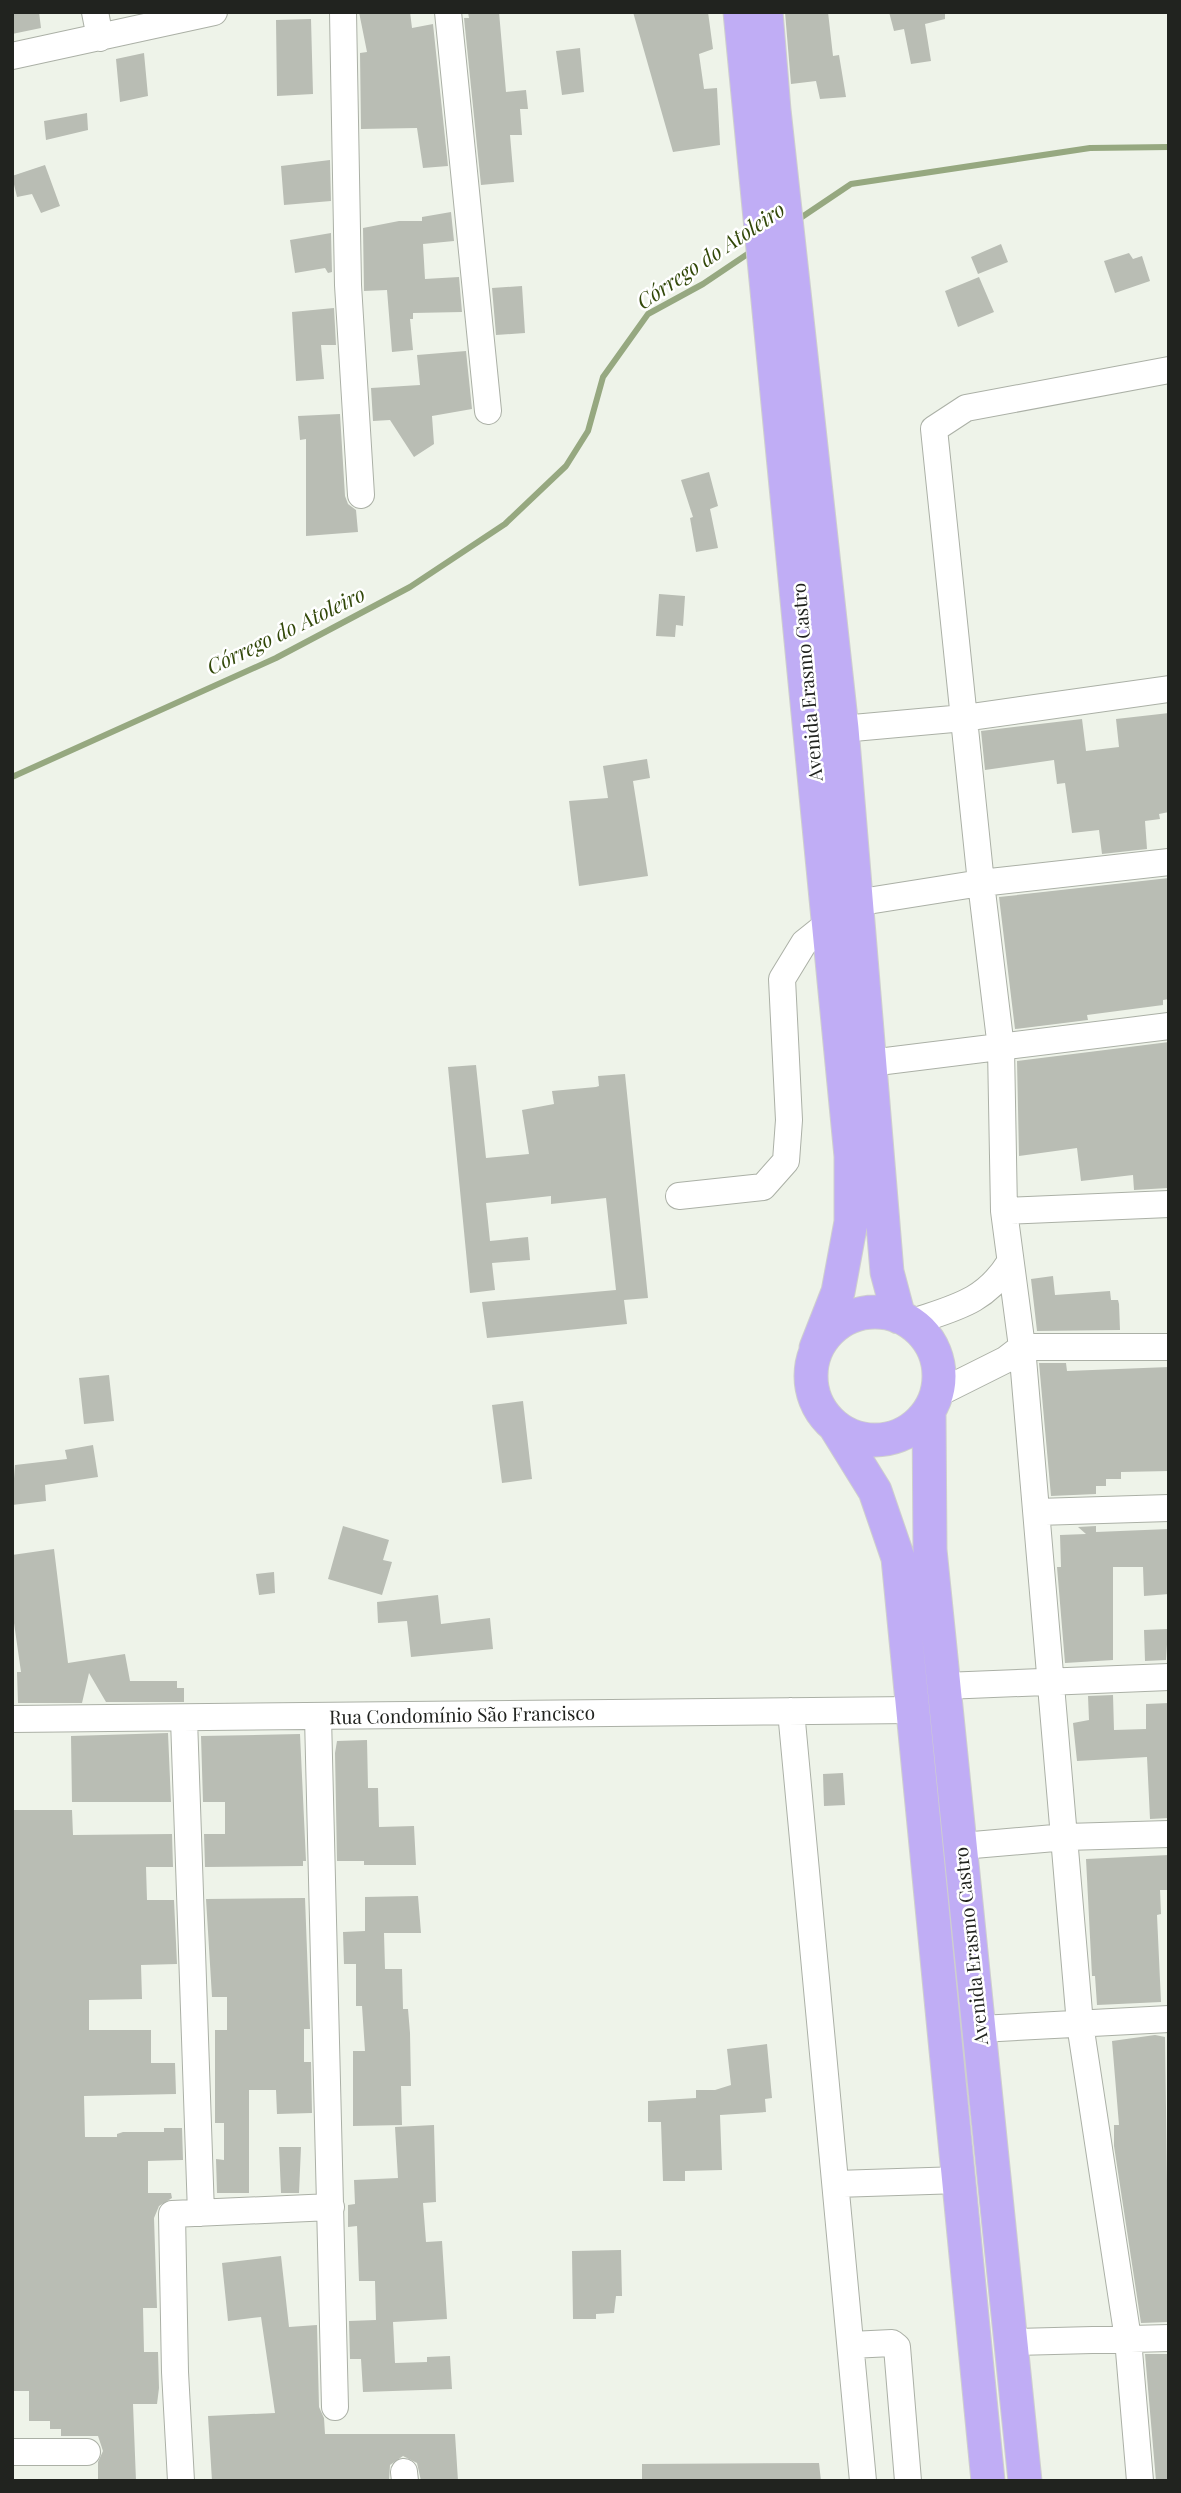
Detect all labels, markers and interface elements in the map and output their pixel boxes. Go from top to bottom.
water label: Córrego do Atoleiro [630,194,789,314]
water label: Córrego do Atoleiro [201,579,369,680]
street label: Avenida Erasmo Castro [784,582,828,783]
street label: Rua Condomínio São Francisco [329,1699,595,1729]
street label: Avenida Erasmo Castro [947,1846,993,2047]

